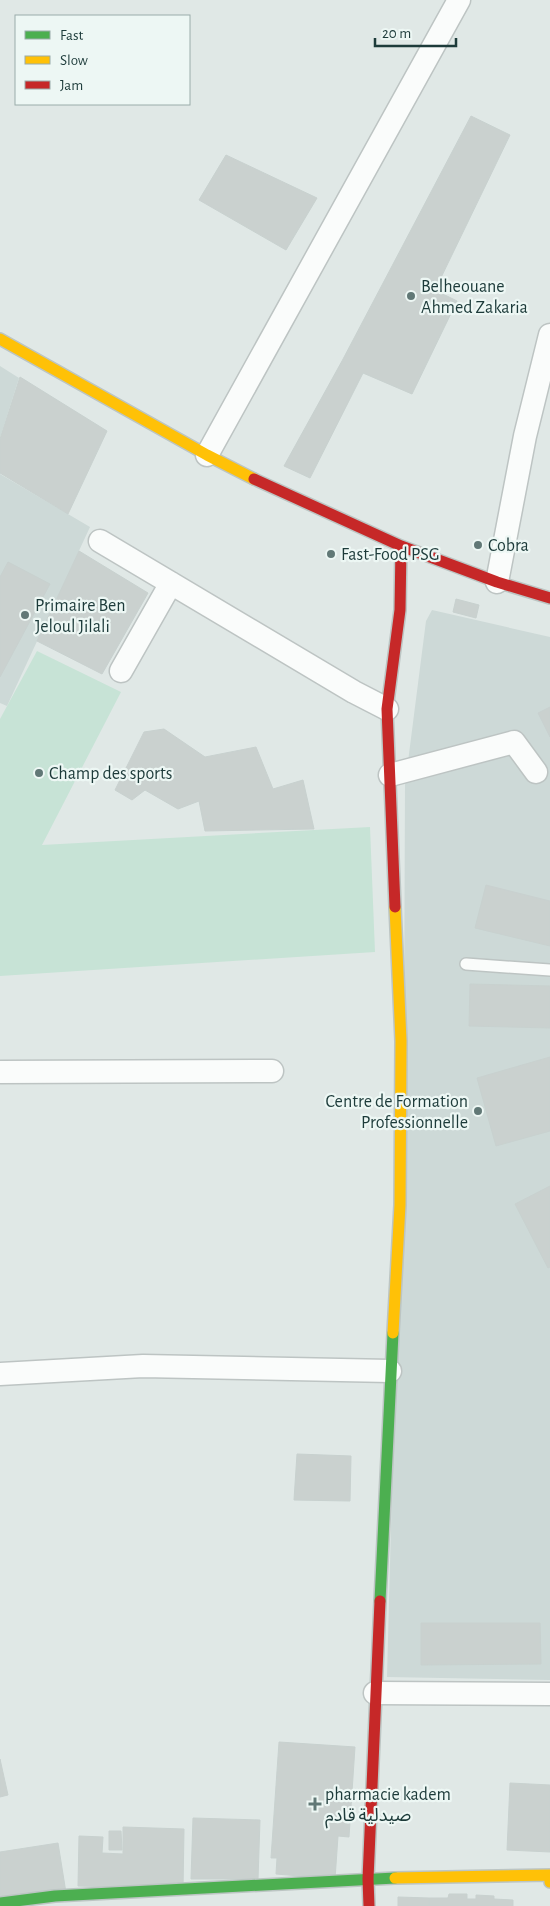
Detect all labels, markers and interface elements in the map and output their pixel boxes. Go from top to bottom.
legend [15,15,190,105]
scale bar [375,15,456,47]
text: 20 m [382,26,411,41]
text: Fast [60,28,84,43]
text: Slow [60,53,88,68]
text: Jam [60,78,83,93]
place label: Belheouane Ahmed Zakaria [421,278,528,317]
marker: Belheouane Ahmed Zakaria [405,290,417,302]
place label: Cobra [488,537,529,555]
marker: Cobra [472,539,484,551]
place label: Fast-Food PSG [341,546,440,564]
marker: Fast-Food PSG [325,548,337,560]
place label: Primaire Ben Jeloul Jilali [35,597,126,636]
marker: Primaire Ben Jeloul Jilali [19,609,31,621]
place label: Champ des sports [49,765,172,783]
marker: Champ des sports [33,767,45,779]
place label: Centre de Formation Professionnelle [326,1093,468,1132]
marker: Centre de Formation Professionnelle [472,1105,484,1117]
place label: pharmacie kadem صيدلية قادم [325,1786,451,1829]
marker: pharmacie kadem صيدلية قادم [309,1798,321,1810]

